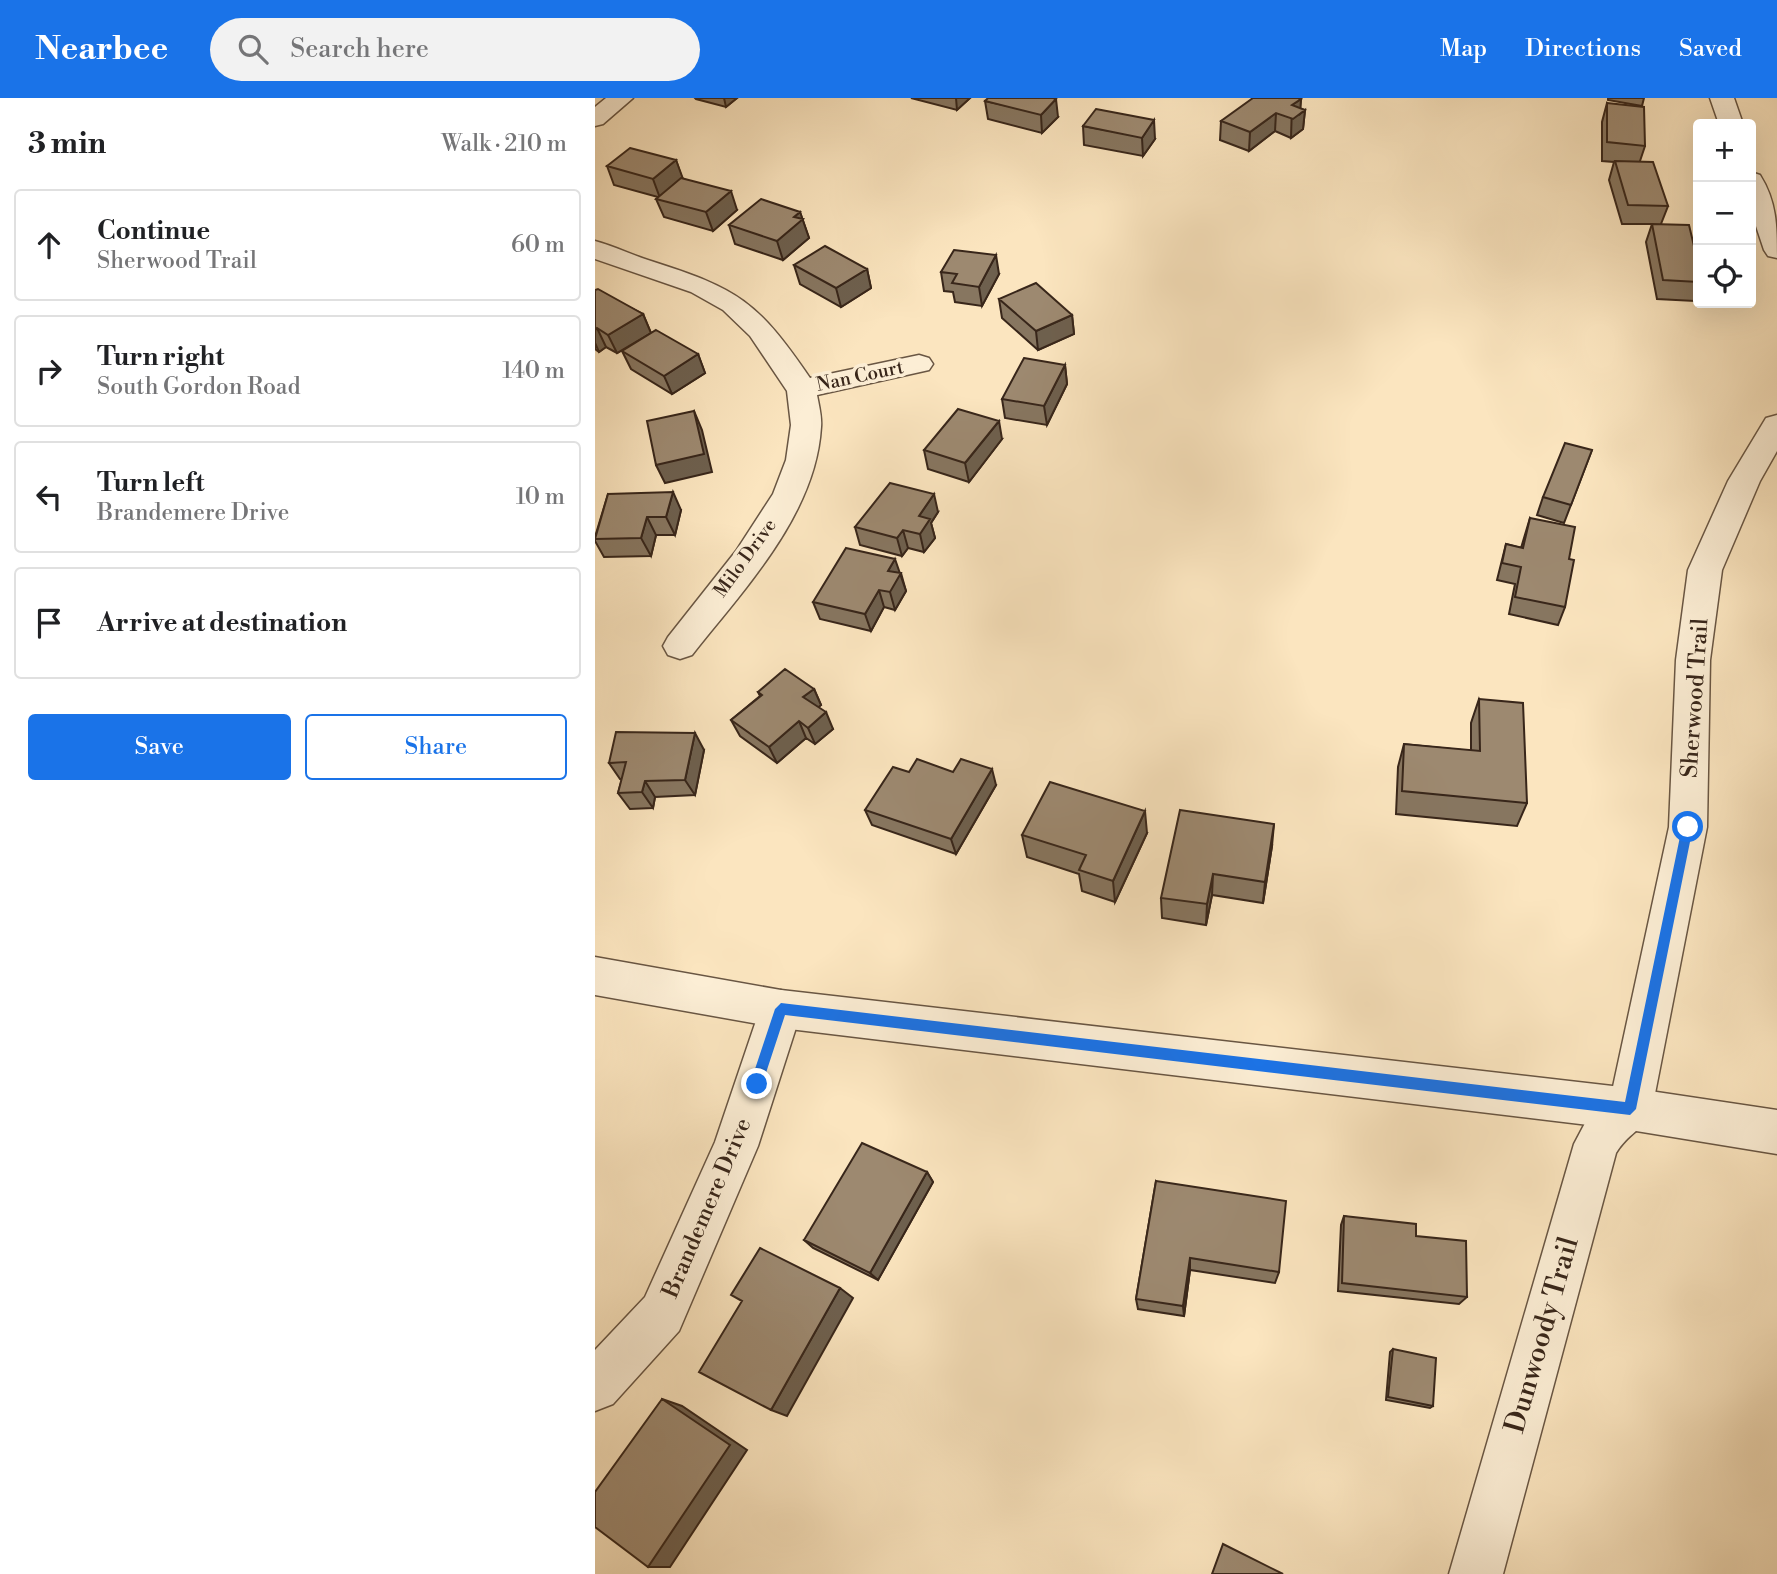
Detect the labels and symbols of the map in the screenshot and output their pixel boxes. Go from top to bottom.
street label: Nan Court [814,355,906,397]
street label: Milo Drive [708,514,782,602]
street label: Sherwood Trail [1675,617,1715,779]
route start [1672,811,1703,842]
route end [741,1068,772,1099]
street label: Brandemere Drive [656,1114,757,1303]
street label: Dunwoody Trail [1497,1233,1587,1437]

